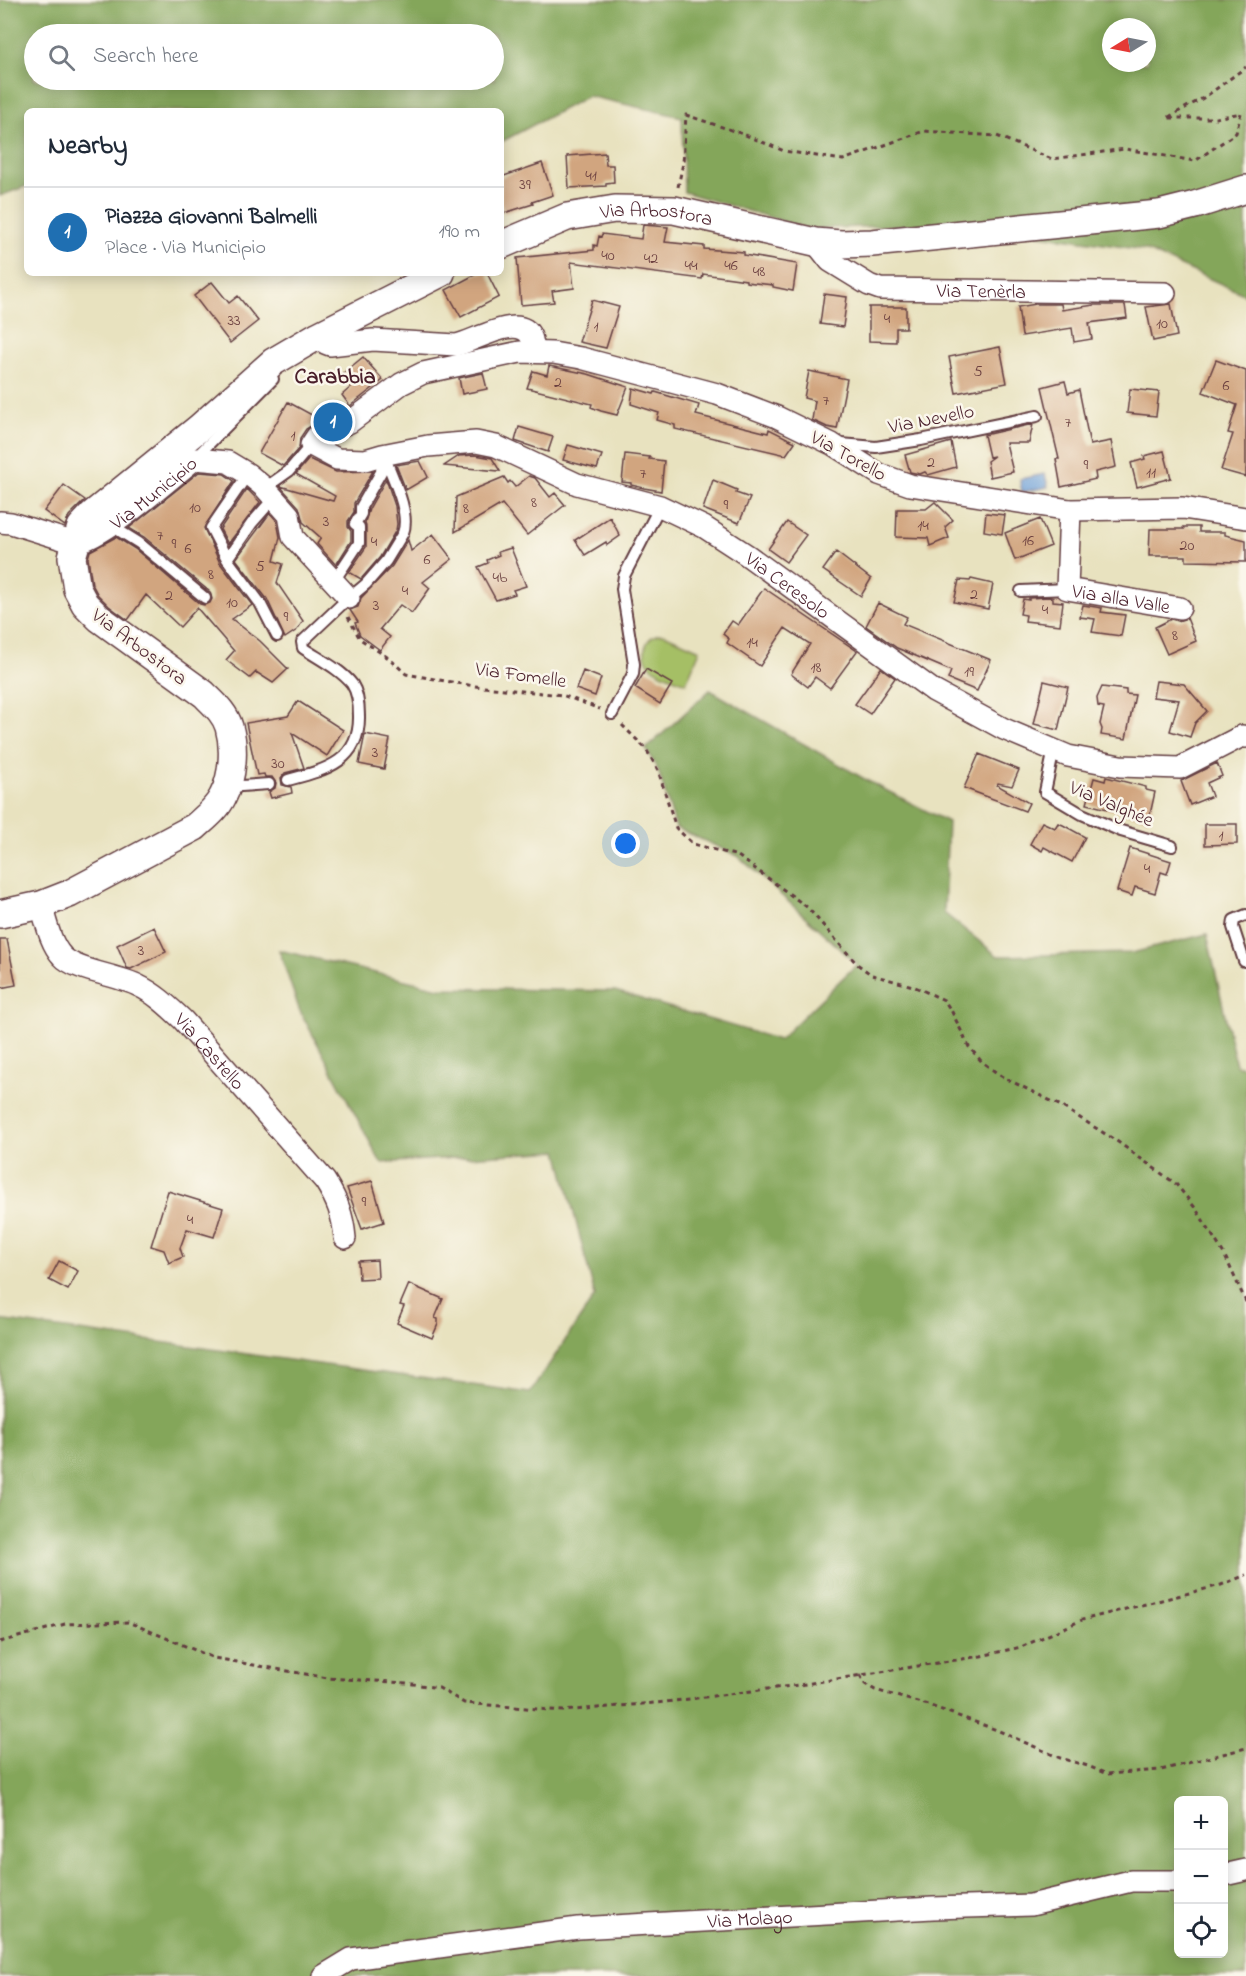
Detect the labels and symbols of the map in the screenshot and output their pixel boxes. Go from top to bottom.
north arrow [1102,18,1156,72]
house number: 41 [585,164,597,188]
house number: 39 [519,173,531,197]
street label: Via Arbostora [597,197,715,235]
house number: 40 [601,244,615,268]
house number: 42 [644,247,658,271]
house number: 44 [684,254,698,278]
house number: 46 [724,254,738,278]
house number: 48 [753,260,765,284]
street label: Via Tenèrla [935,278,1026,308]
house number: 4 [884,307,891,331]
house number: 33 [227,309,241,333]
house number: 10 [1156,312,1168,336]
house number: 1 [593,315,599,339]
house number: 5 [973,360,983,384]
district label: Carabbia [294,362,376,394]
house number: 2 [554,371,562,395]
house number: 6 [1222,374,1230,398]
house number: 7 [823,389,830,413]
street label: Via Nevello [885,398,977,443]
pin: 1 [314,400,352,444]
house number: 7 [1065,411,1072,435]
house number: 1 [290,424,296,448]
street label: Via Torello [804,424,891,490]
street label: Via Municipio [104,450,205,539]
house number: 2 [927,451,935,475]
house number: 9 [1084,453,1089,477]
house number: 11 [1146,461,1156,485]
house number: 7 [640,462,647,486]
house number: 8 [531,491,537,515]
house number: 9 [724,493,729,517]
house number: 10 [189,496,201,520]
house number: 8 [463,497,469,521]
house number: 3 [323,510,329,534]
house number: 14 [917,514,929,538]
house number: 7 [157,524,164,548]
house number: 16 [1022,529,1034,553]
house number: 4 [371,530,378,554]
house number: 9 [172,532,177,556]
house number: 20 [1180,534,1195,558]
house number: 6 [184,537,192,561]
street label: Via Ceresolo [737,546,835,628]
house number: 6 [423,548,431,572]
house number: 5 [255,555,265,579]
house number: 8 [208,563,214,587]
house number: 4b [492,566,508,590]
street label: Via alla Valle [1068,578,1172,623]
house number: 4 [402,579,409,603]
house number: 2 [970,583,978,607]
house number: 2 [165,584,173,608]
house number: 10 [226,591,238,615]
house number: 3 [373,594,379,618]
house number: 4 [1042,598,1049,622]
street label: Via Arbostora [84,602,193,694]
house number: 9 [284,605,289,629]
house number: 8 [1172,624,1178,648]
house number: 14 [746,631,758,655]
street label: Via Fomelle [472,656,568,697]
house number: 18 [810,656,822,680]
house number: 19 [964,660,974,684]
house number: 3 [372,741,378,765]
house number: 30 [271,752,285,776]
street label: Via Valghée [1063,774,1158,837]
house number: 1 [1218,824,1224,848]
your location [611,829,640,858]
house number: 4 [1144,857,1151,881]
house number: 3 [138,939,144,963]
street label: Via Castello [166,1006,251,1098]
house number: 9 [362,1190,367,1214]
house number: 4 [187,1208,194,1232]
street label: Via Molago [706,1904,793,1938]

